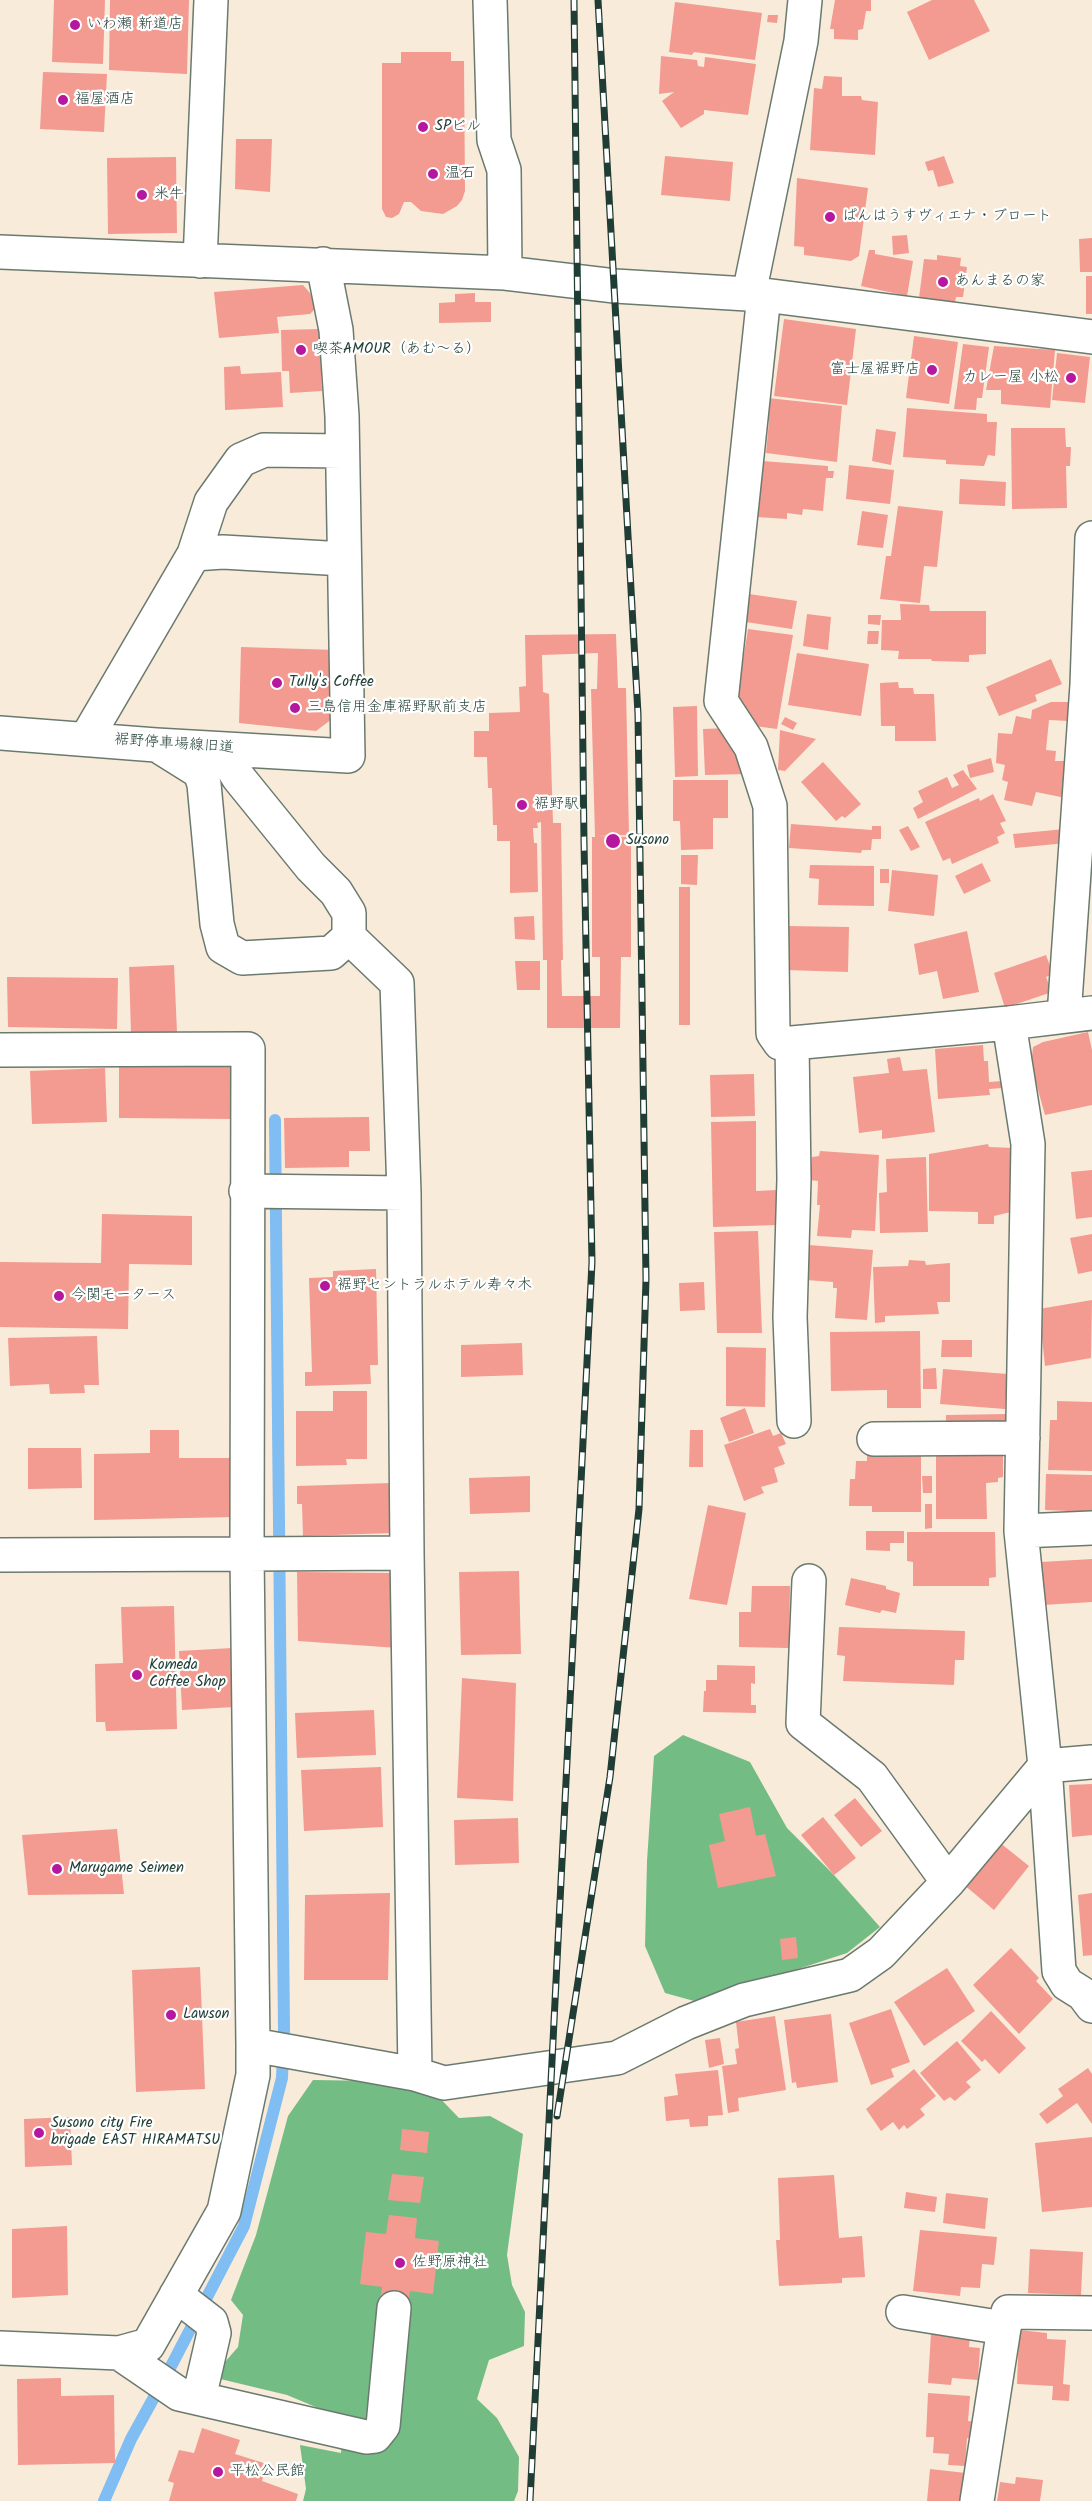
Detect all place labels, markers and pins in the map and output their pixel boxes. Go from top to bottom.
place label: いわ瀬 新道店 [87,16,183,34]
marker: いわ瀬 新道店 [68,18,82,32]
place label: 福屋酒店 [75,91,135,109]
marker: 福屋酒店 [56,93,70,107]
place label: SPビル [435,118,481,136]
marker: SPビル [416,120,430,134]
place label: 温石 [445,165,475,183]
marker: 温石 [426,167,440,181]
place label: 米牛 [154,186,184,204]
marker: 米牛 [135,188,149,202]
place label: ぱんはうすヴィエナ・ブロート [842,208,1052,226]
marker: ぱんはうすヴィエナ・ブロート [823,210,837,224]
place label: あんまるの家 [955,273,1045,291]
marker: あんまるの家 [936,275,950,289]
place label: 喫茶AMOUR（あむ〜る） [313,341,481,359]
marker: 喫茶AMOUR（あむ〜る） [294,343,308,357]
place label: 富士屋裾野店 [830,361,920,379]
marker: 富士屋裾野店 [925,363,939,377]
place label: カレー屋 小松 [962,369,1059,387]
marker: カレー屋 小松 [1064,371,1078,385]
place label: Tully's Coffee [289,674,374,692]
marker: Tully's Coffee [270,676,284,690]
place label: 三島信用金庫裾野駅前支店 [307,699,487,717]
marker: 三島信用金庫裾野駅前支店 [288,701,302,715]
place label: 裾野駅 [534,796,579,814]
marker: 裾野駅 [515,798,529,812]
marker: Susono [604,832,622,850]
place label: Susono [626,832,669,850]
place label: 裾野セントラルホテル寿々木 [337,1277,532,1295]
marker: 裾野セントラルホテル寿々木 [318,1279,332,1293]
place label: 今関モータース [71,1287,176,1305]
marker: 今関モータース [52,1289,66,1303]
place label: Komeda Coffee Shop [149,1657,226,1692]
marker: Komeda Coffee Shop [130,1668,144,1682]
place label: Marugame Seimen [69,1860,184,1878]
marker: Marugame Seimen [50,1862,64,1876]
place label: Lawson [183,2006,229,2024]
marker: Lawson [164,2008,178,2022]
place label: Susono city Fire brigade EAST HIRAMATSU [51,2115,220,2150]
marker: Susono city Fire brigade EAST HIRAMATSU [32,2126,46,2140]
place label: 佐野原神社 [412,2254,487,2272]
marker: 佐野原神社 [393,2256,407,2270]
place label: 平松公民館 [230,2463,305,2481]
marker: 平松公民館 [211,2465,225,2479]

